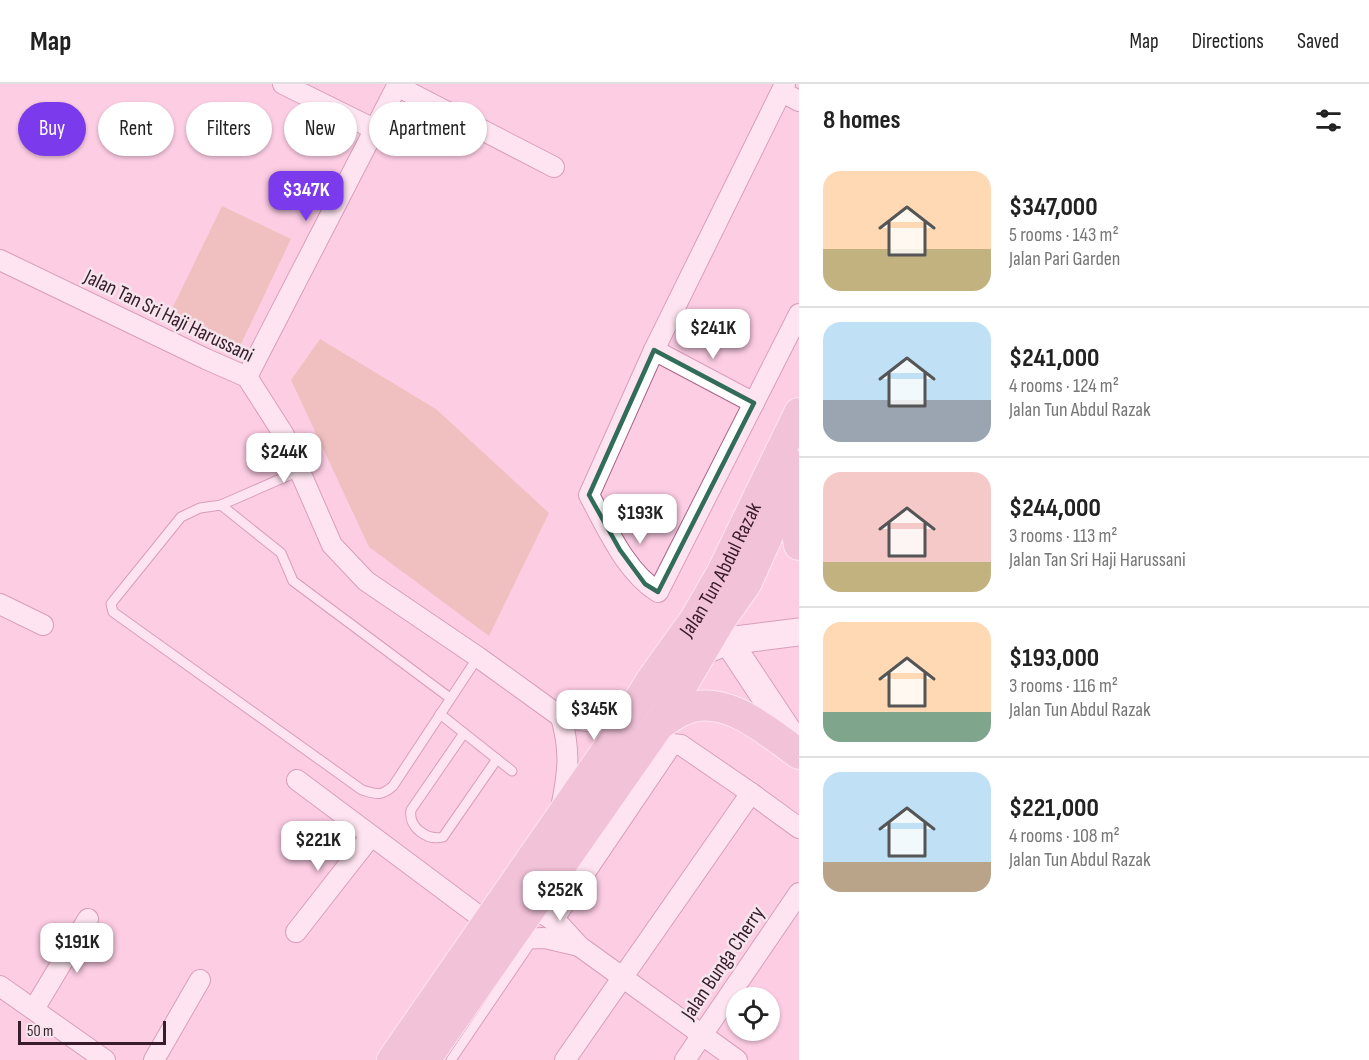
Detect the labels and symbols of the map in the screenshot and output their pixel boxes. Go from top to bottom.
pin: $347K [264,171,348,222]
street label: Jalan Tan Sri Haji Harussani [79,264,258,368]
pin: $241K [671,309,755,360]
pin: $244K [242,433,326,484]
pin: $193K [598,494,682,545]
street label: Jalan Tun Abdul Razak [673,498,766,642]
pin: $345K [552,690,636,741]
pin: $221K [276,821,360,872]
pin: $252K [518,871,602,922]
street label: Jalan Bunga Cherry [675,902,770,1025]
pin: $191K [35,923,119,974]
scale bar [18,1018,166,1046]

